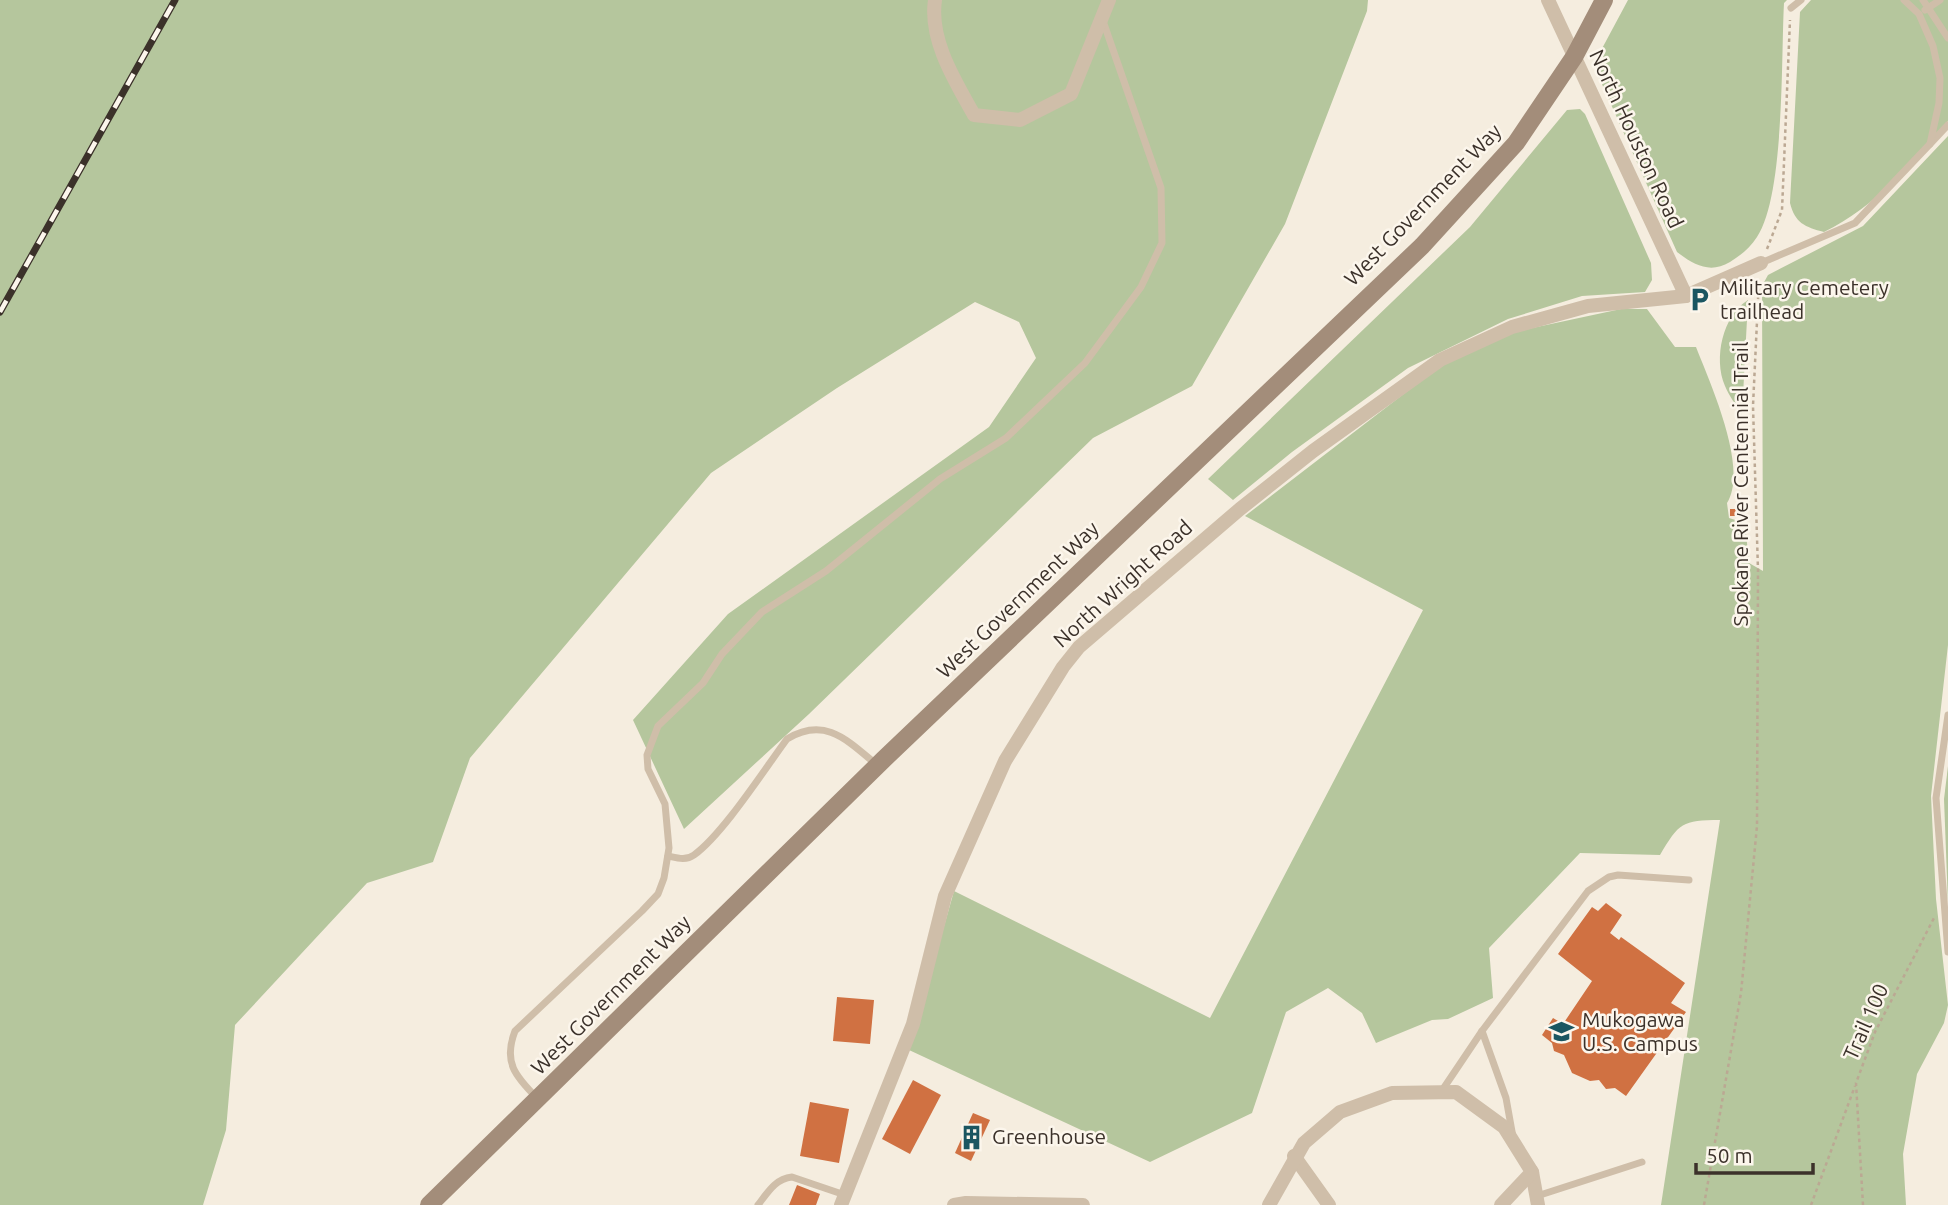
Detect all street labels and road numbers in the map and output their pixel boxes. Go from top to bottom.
street label: North Houston Road [1585,46,1689,232]
street label: West Government Way [1339,118,1506,290]
street label: Spokane River Centennial Trail [1728,342,1752,626]
street label: North Wright Road [1048,515,1197,652]
street label: West Government Way [931,516,1103,683]
street label: West Government Way [526,910,695,1079]
street label: Trail 100 [1838,980,1892,1063]

